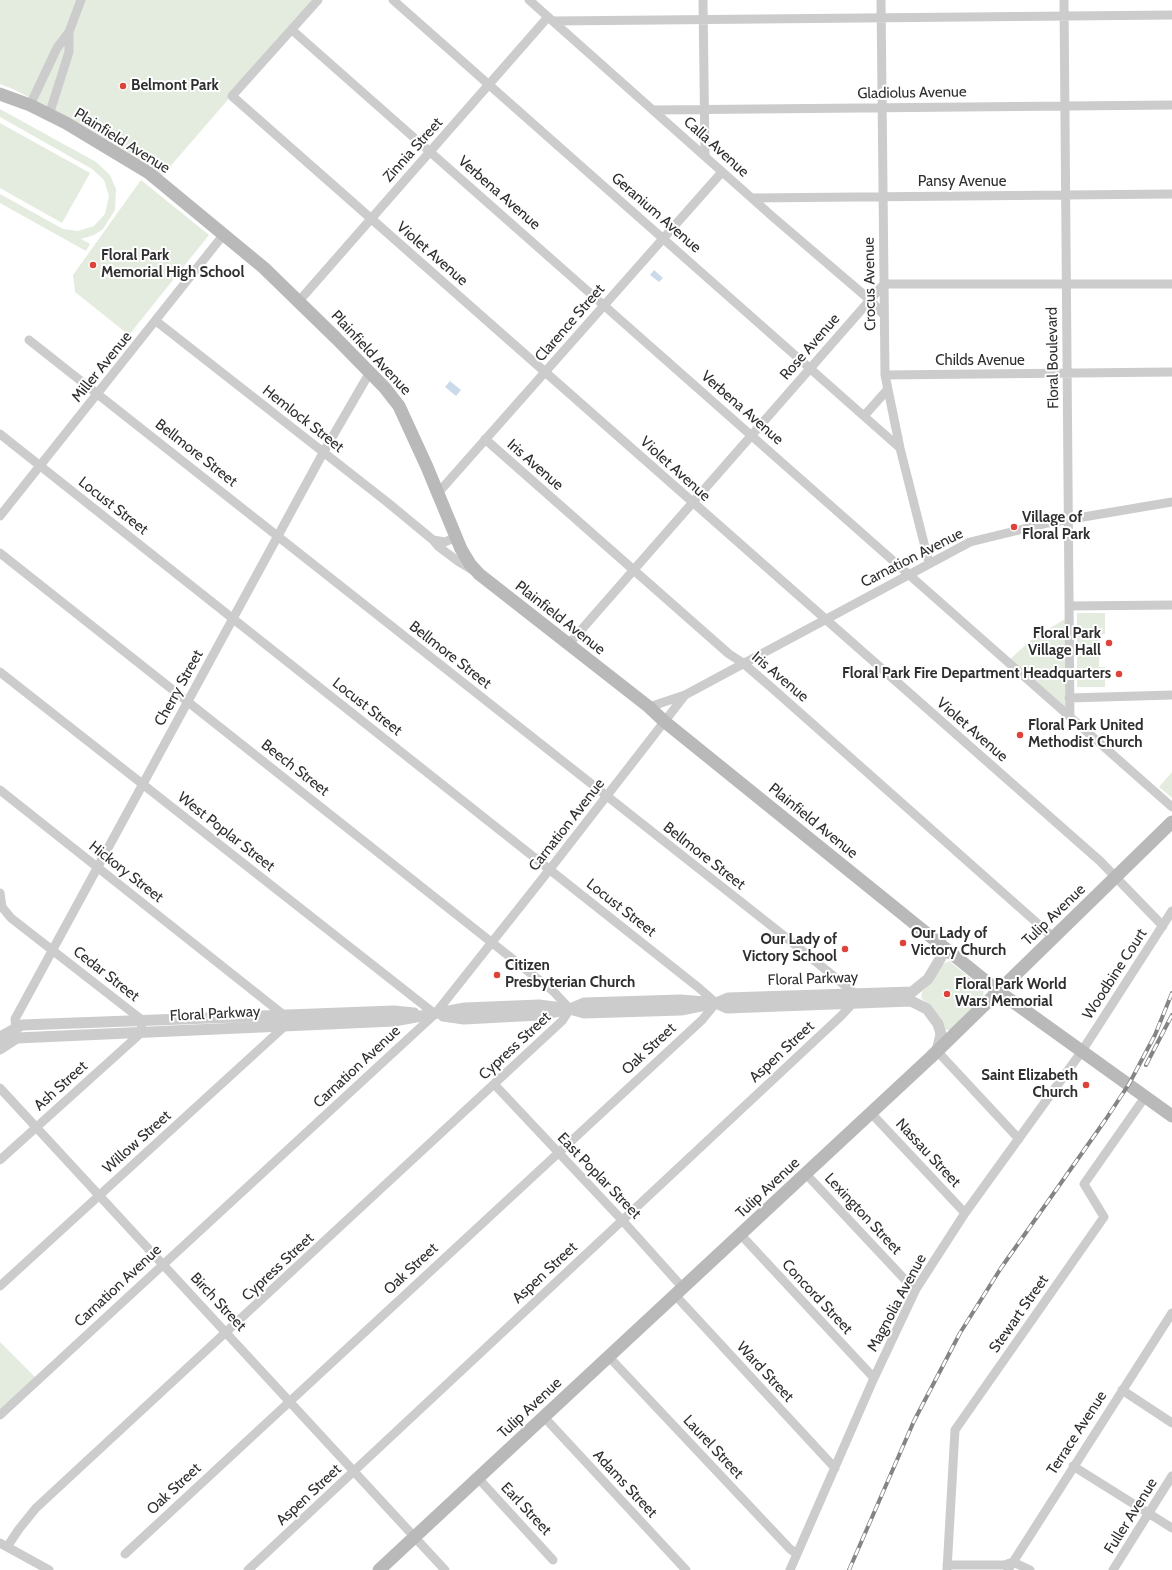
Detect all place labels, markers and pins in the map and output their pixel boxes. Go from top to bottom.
place label: Belmont Park [131,77,219,95]
marker: Belmont Park [118,81,128,91]
place label: Floral Park Memorial High School [101,247,244,282]
marker: Floral Park Memorial High School [88,260,98,270]
place label: Village of Floral Park [1022,509,1090,544]
marker: Village of Floral Park [1009,522,1019,532]
place label: Floral Park Village Hall [1028,625,1101,660]
marker: Floral Park Village Hall [1104,638,1114,648]
place label: Floral Park Fire Department Headquarters [842,665,1111,683]
marker: Floral Park Fire Department Headquarters [1114,669,1124,679]
place label: Floral Park United Methodist Church [1028,717,1144,752]
marker: Floral Park United Methodist Church [1015,730,1025,740]
place label: Our Lady of Victory Church [911,925,1006,960]
place label: Our Lady of Victory School [742,931,837,966]
marker: Our Lady of Victory Church [898,938,908,948]
marker: Our Lady of Victory School [840,944,850,954]
place label: Citizen Presbyterian Church [505,957,635,992]
marker: Citizen Presbyterian Church [492,970,502,980]
place label: Floral Park World Wars Memorial [955,976,1066,1011]
marker: Floral Park World Wars Memorial [942,989,952,999]
place label: Saint Elizabeth Church [981,1067,1078,1102]
marker: Saint Elizabeth Church [1081,1080,1091,1090]

